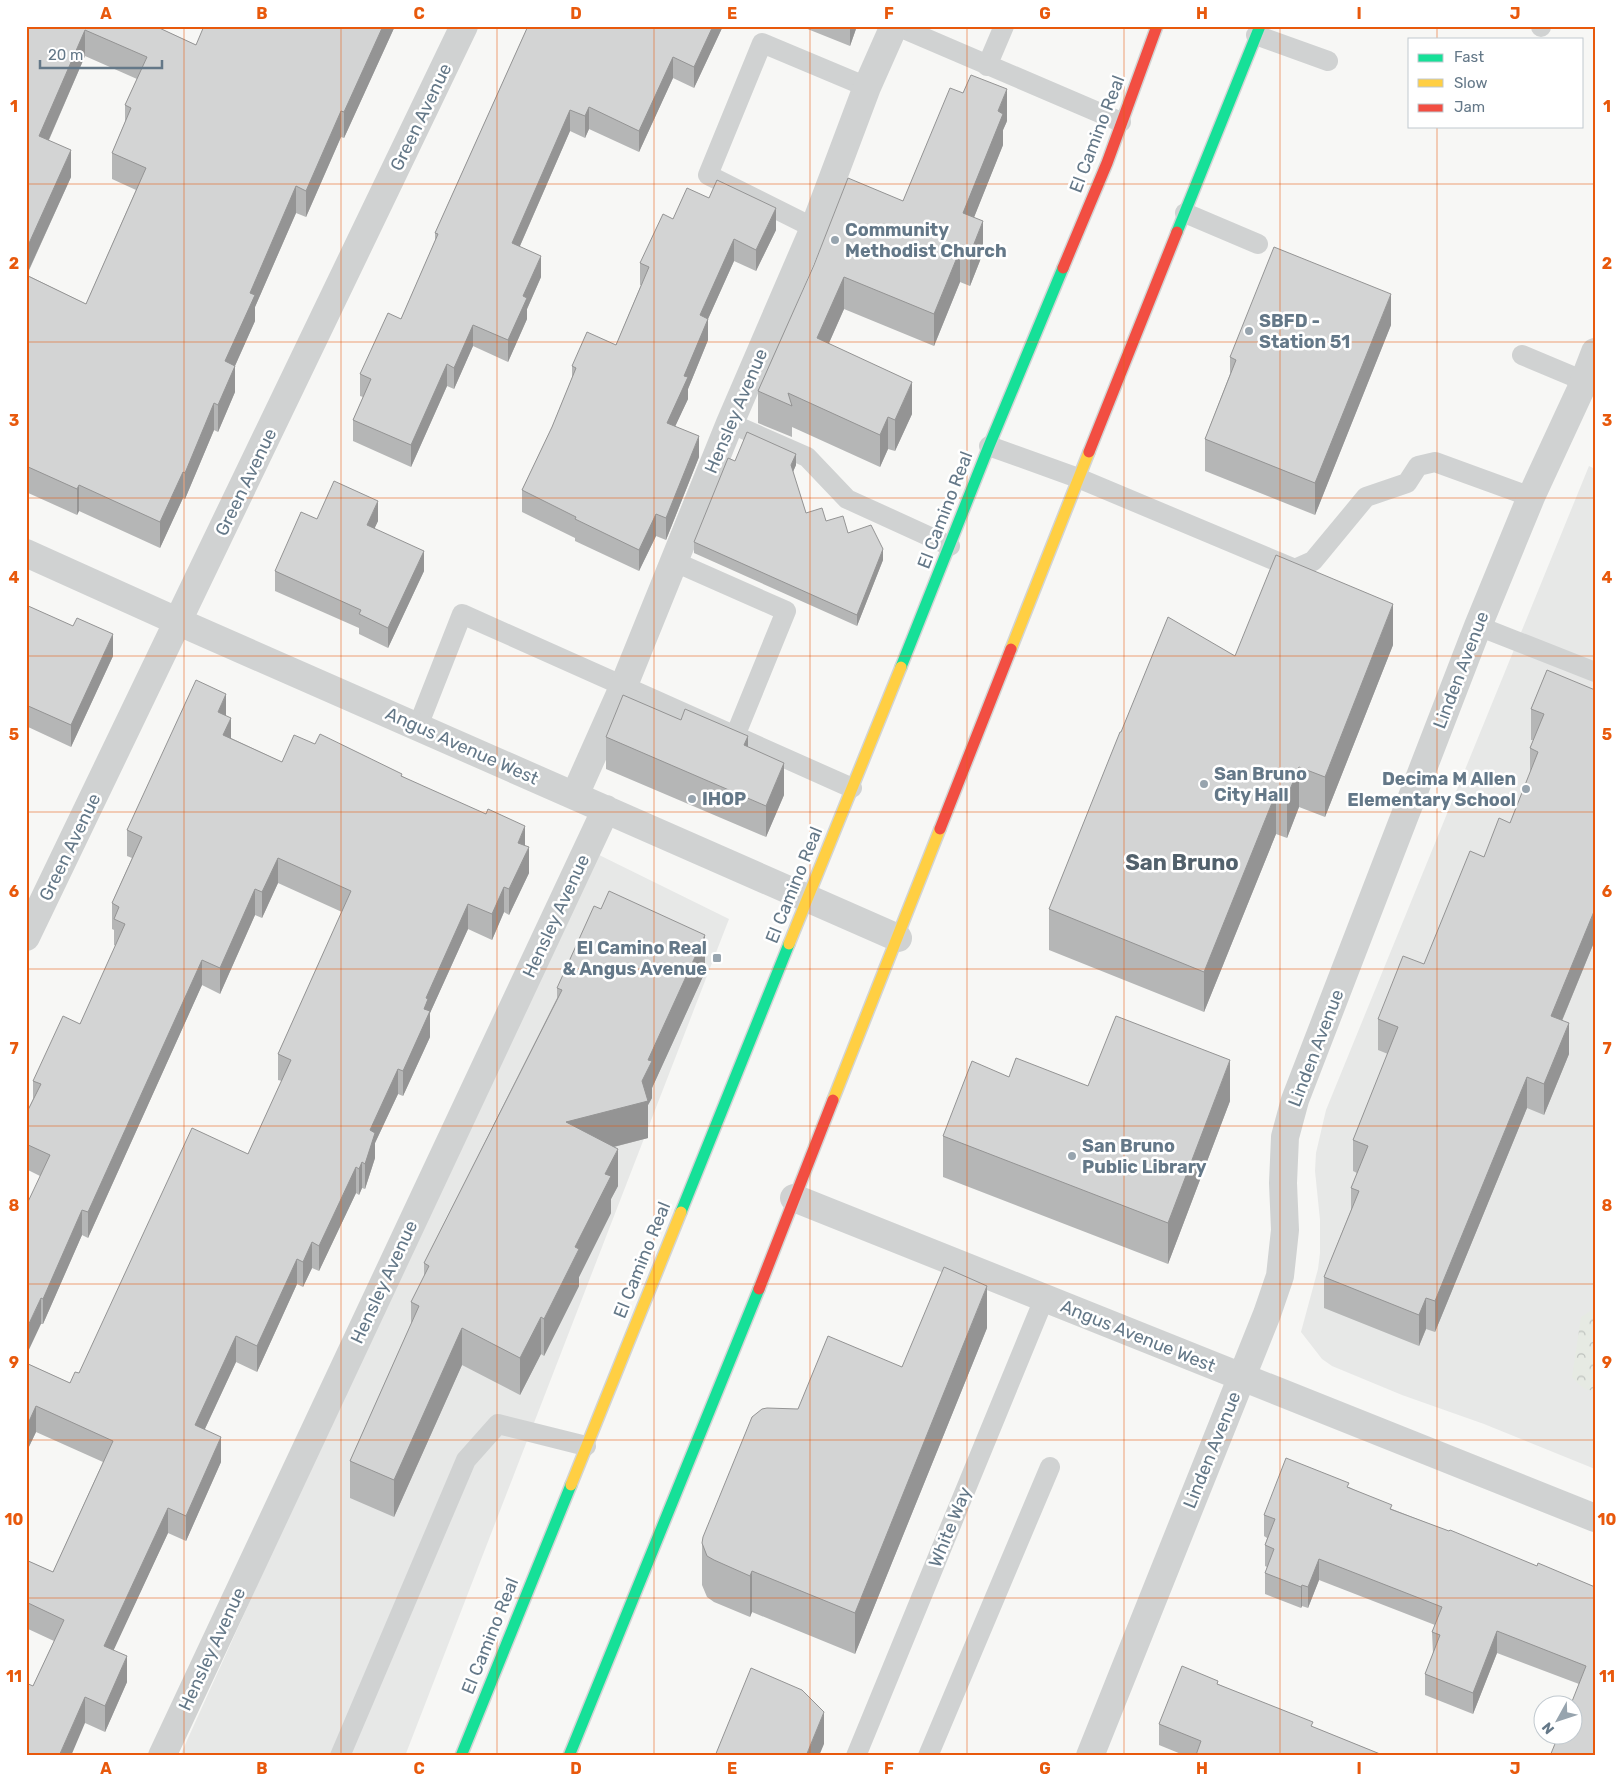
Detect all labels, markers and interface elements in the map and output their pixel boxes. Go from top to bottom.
text: A [100,4,112,23]
text: B [256,4,268,23]
text: C [413,4,425,23]
text: D [570,4,582,23]
text: E [727,4,737,23]
text: F [884,4,894,23]
text: G [1039,4,1051,23]
text: H [1196,4,1208,23]
text: I [1356,4,1362,23]
text: J [1510,4,1520,23]
scale bar [40,38,162,70]
legend [1408,38,1584,128]
text: 20 m [48,46,83,64]
text: Fast [1454,48,1484,66]
street label: Green Avenue [385,60,457,174]
street label: El Camino Real [1065,72,1129,196]
text: Slow [1454,74,1487,92]
text: 1 [10,97,18,116]
text: 1 [1603,97,1611,116]
text: Jam [1454,98,1485,116]
place label: Community Methodist Church [845,219,1007,262]
marker: Community Methodist Church [829,234,841,246]
text: 2 [9,254,19,273]
text: 2 [1602,254,1612,273]
place label: SBFD - Station 51 [1259,310,1350,353]
marker: SBFD - Station 51 [1243,325,1255,337]
street label: Hensley Avenue [700,345,772,477]
text: 3 [9,411,19,430]
text: 3 [1602,411,1612,430]
street label: Green Avenue [210,425,282,539]
street label: El Camino Real [913,448,977,572]
text: 4 [9,568,20,587]
text: 4 [1602,568,1613,587]
street label: Linden Avenue [1428,608,1494,732]
street label: Angus Avenue West [382,702,542,790]
text: 5 [9,725,19,744]
text: 5 [1602,725,1612,744]
place label: San Bruno City Hall [1214,763,1307,806]
place label: Decima M Allen Elementary School [1347,768,1516,811]
marker: San Bruno City Hall [1198,778,1210,790]
marker: Decima M Allen Elementary School [1520,783,1532,795]
place label: IHOP [702,788,746,810]
street label: Green Avenue [34,790,106,904]
marker: IHOP [686,793,698,805]
street label: El Camino Real [761,824,827,946]
district label: San Bruno [1125,849,1239,876]
street label: Hensley Avenue [518,851,594,981]
text: 6 [9,882,19,901]
text: 6 [1602,882,1612,901]
place label: El Camino Real & Angus Avenue [562,937,707,980]
marker: El Camino Real & Angus Avenue [711,952,723,964]
street label: Linden Avenue [1283,986,1349,1110]
text: 7 [9,1039,19,1058]
text: 7 [1602,1039,1612,1058]
place label: San Bruno Public Library [1082,1135,1207,1178]
marker: San Bruno Public Library [1066,1150,1078,1162]
text: 8 [9,1196,20,1215]
text: 8 [1602,1196,1613,1215]
street label: El Camino Real [609,1199,675,1321]
street label: Hensley Avenue [346,1217,422,1347]
street label: Angus Avenue West [1057,1295,1219,1377]
text: 9 [9,1353,19,1372]
text: 9 [1602,1353,1612,1372]
street label: Linden Avenue [1179,1388,1245,1512]
street label: White Way [924,1484,976,1570]
text: 10 [5,1510,24,1529]
text: 10 [1598,1510,1617,1529]
street label: El Camino Real [457,1575,523,1697]
street label: Hensley Avenue [174,1584,250,1714]
text: 11 [6,1667,22,1686]
text: 11 [1599,1667,1615,1686]
north arrow [1534,1694,1584,1744]
text: N [1539,1719,1558,1737]
text: A [100,1759,112,1778]
text: B [256,1759,268,1778]
text: C [413,1759,425,1778]
text: D [570,1759,582,1778]
text: E [727,1759,737,1778]
text: F [884,1759,894,1778]
text: G [1039,1759,1051,1778]
text: H [1196,1759,1208,1778]
text: I [1356,1759,1362,1778]
text: J [1510,1759,1520,1778]

